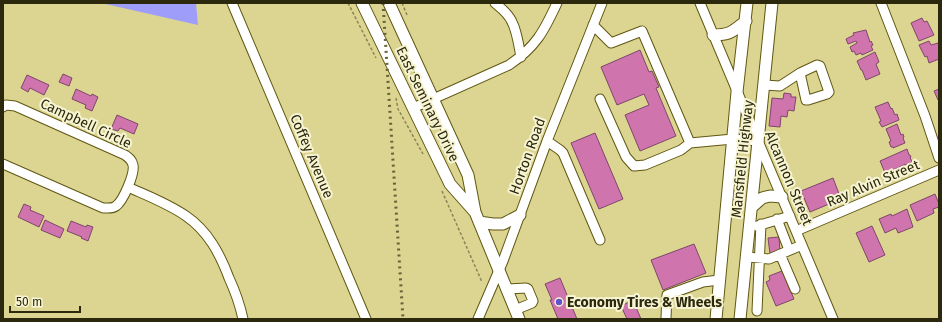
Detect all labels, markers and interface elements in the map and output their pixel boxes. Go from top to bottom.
street label: East Seminary Drive [392,44,463,165]
street label: Campbell Circle [38,95,134,152]
street label: Mansfield Highway [728,99,757,219]
street label: Coffey Avenue [286,112,337,201]
street label: Horton Road [506,116,549,197]
street label: Alcannon Street [761,129,816,229]
street label: Ray Alvin Street [824,156,923,211]
scale bar [10,288,80,314]
place label: Economy Tires & Wheels [567,294,722,311]
text: 50 m [16,295,42,309]
marker: Economy Tires & Wheels [554,297,564,307]

